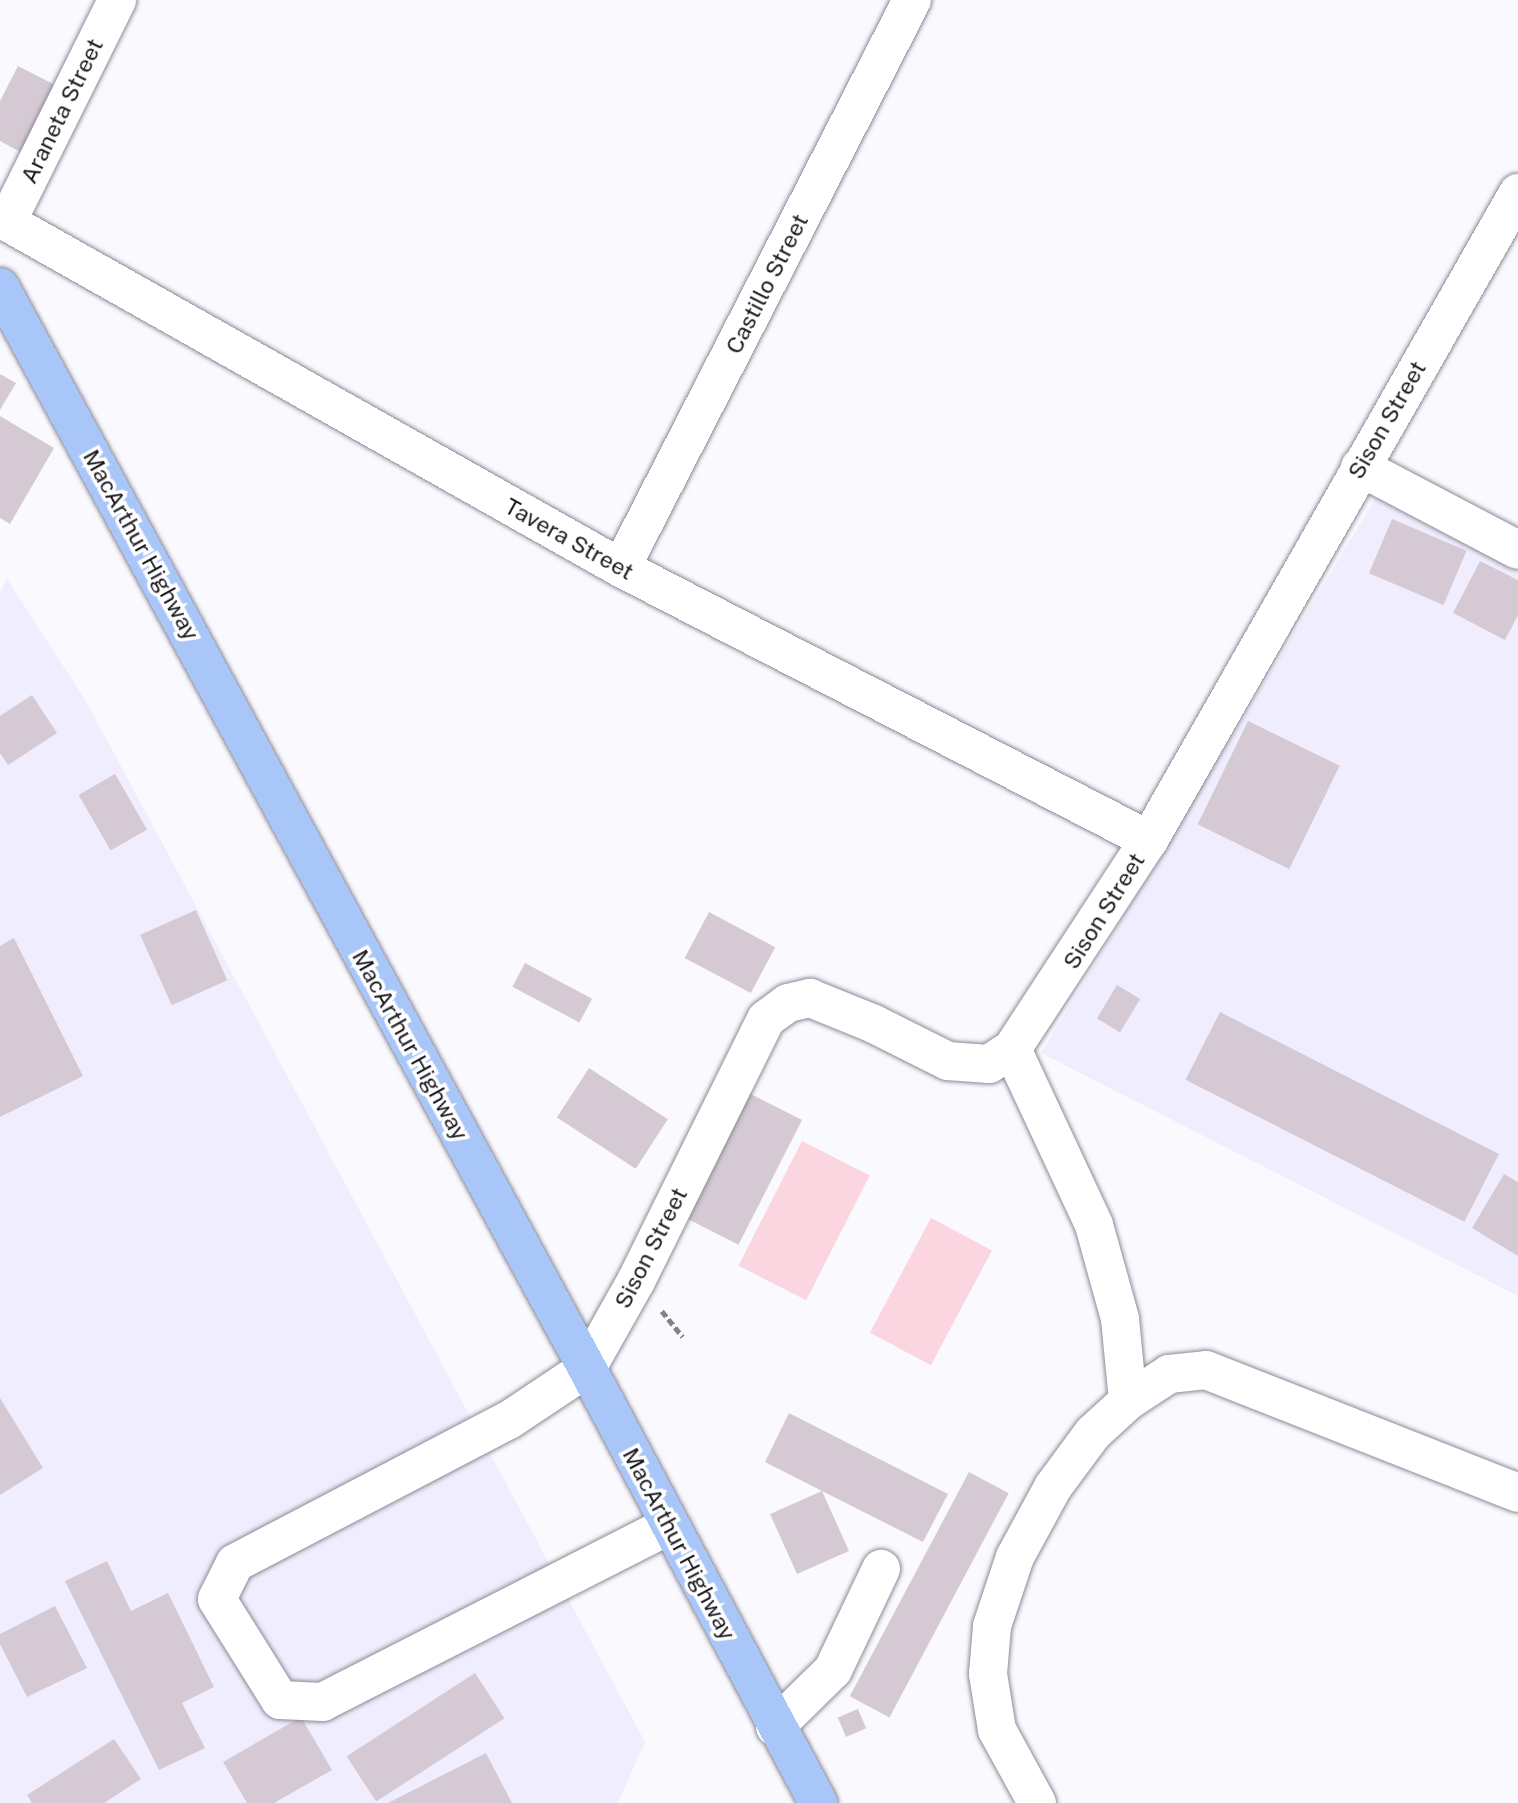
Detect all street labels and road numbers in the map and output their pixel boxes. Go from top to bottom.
street label: Araneta Street [15,34,109,188]
street label: Castillo Street [720,209,814,359]
street label: Sison Street [1342,356,1432,484]
street label: MacArthur Highway [77,445,205,645]
street label: Tavera Street [500,492,638,586]
street label: Sison Street [1057,848,1151,974]
street label: MacArthur Highway [346,945,474,1145]
street label: Sison Street [609,1183,693,1313]
street label: MacArthur Highway [617,1443,741,1645]

